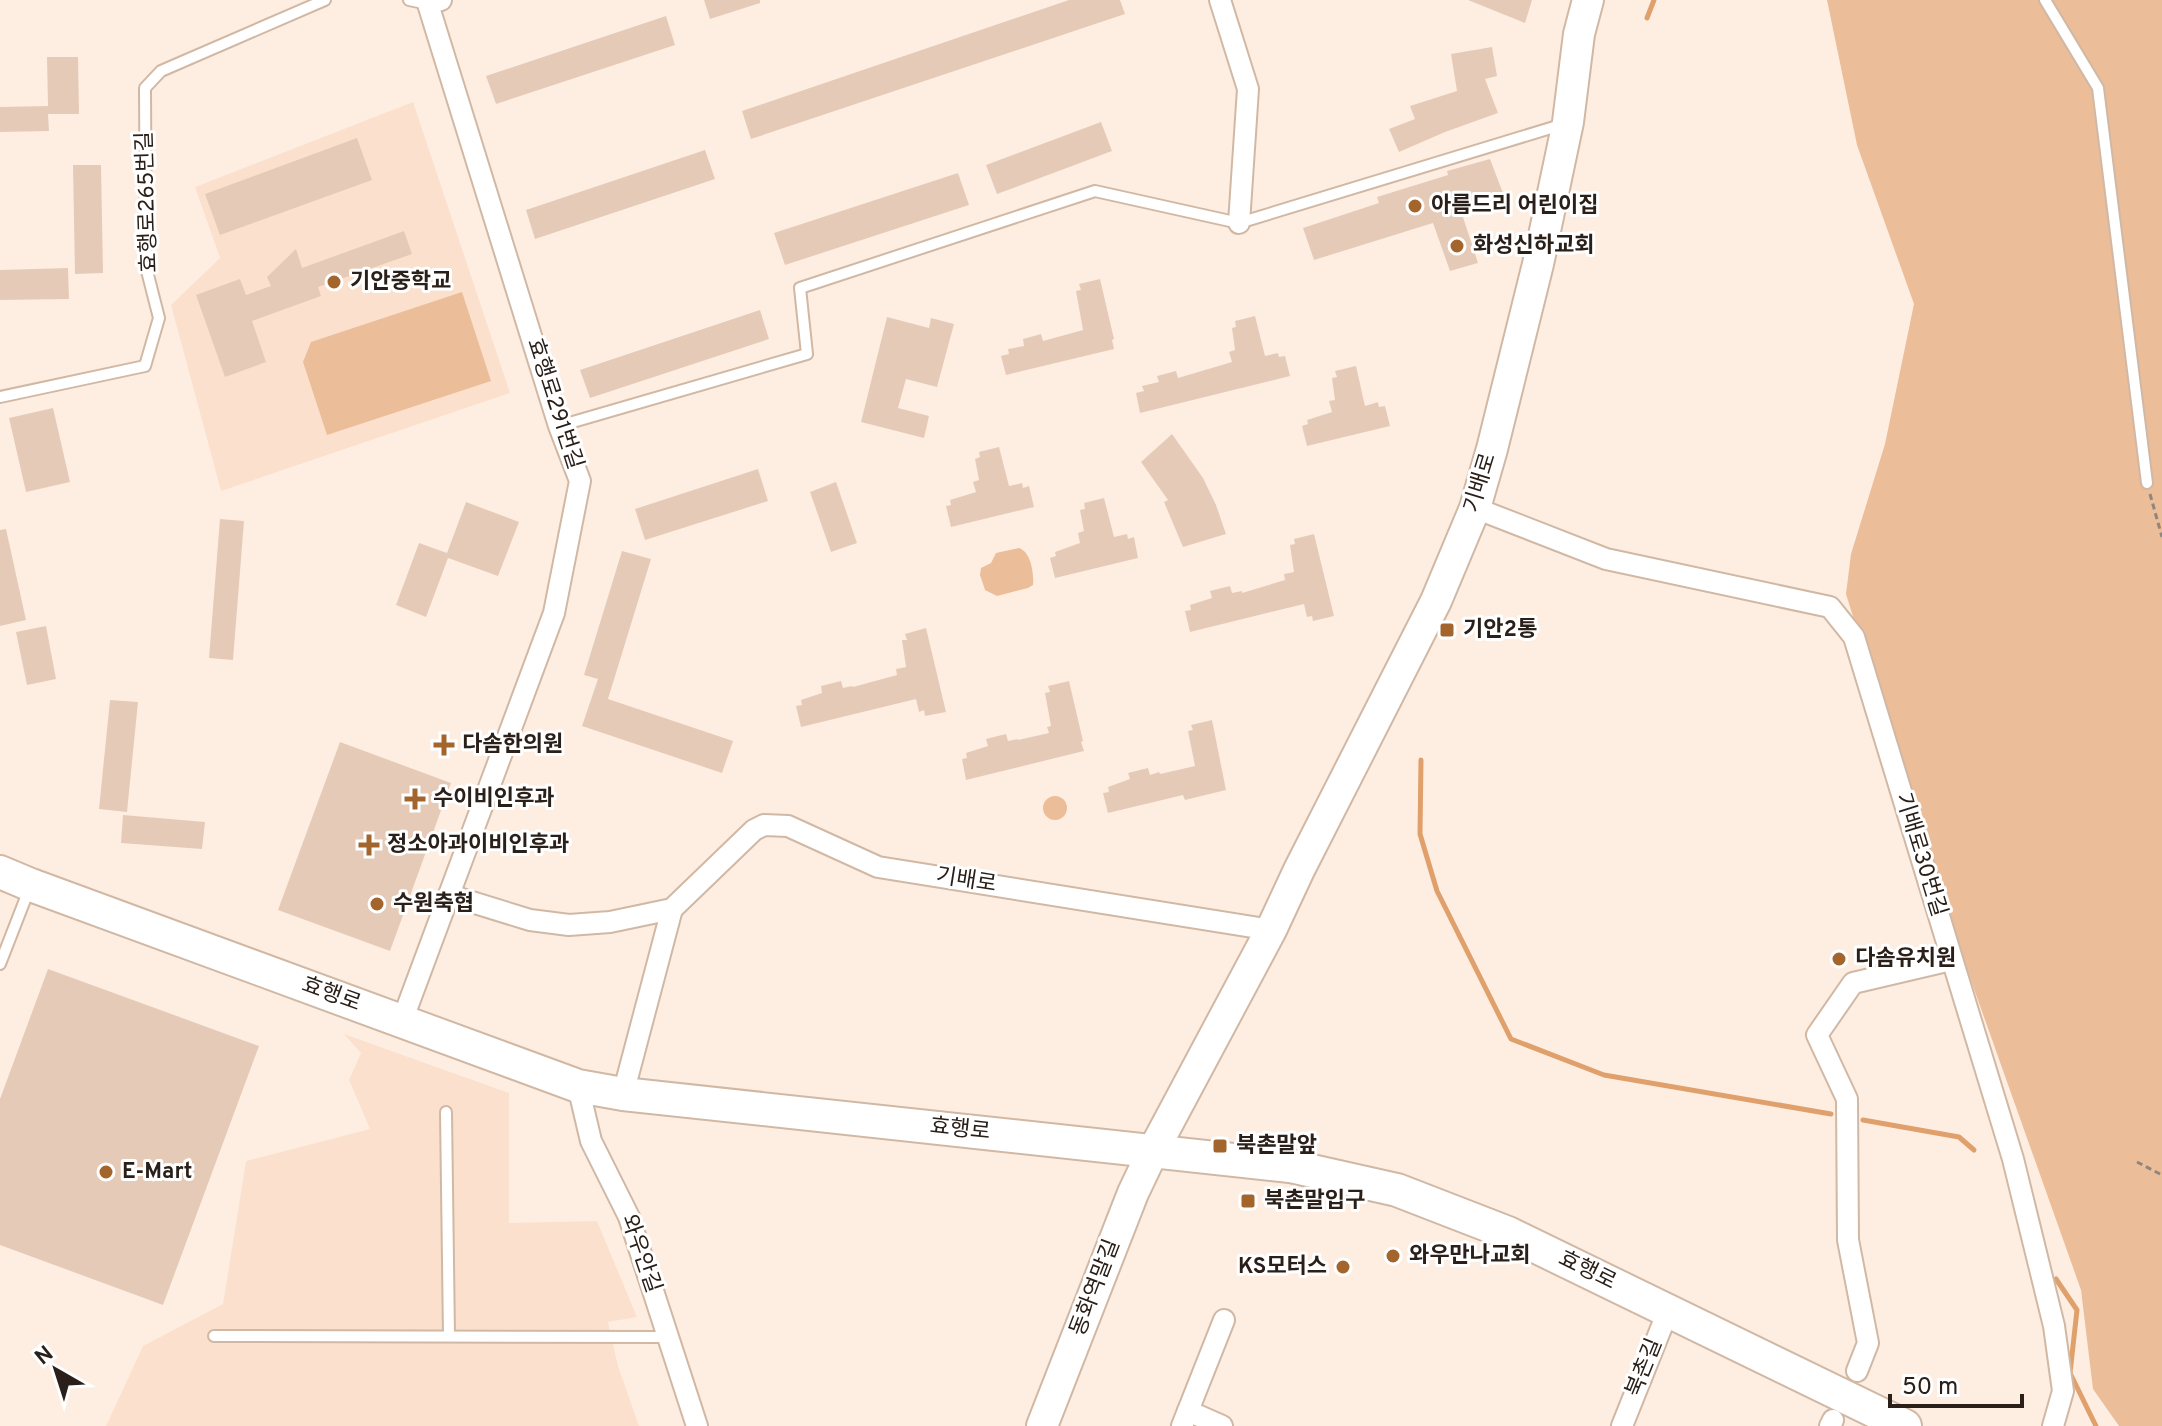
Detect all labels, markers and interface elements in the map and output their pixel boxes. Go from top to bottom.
street label: 효행로265번길 [132,131,164,273]
place label: 아름드리 어린이집 [1431,193,1598,220]
marker: 아름드리 어린이집 [1406,197,1424,215]
place label: 화성신하교회 [1473,233,1594,260]
marker: 화성신하교회 [1448,237,1466,255]
place label: 기안중학교 [350,269,451,296]
marker: 기안중학교 [325,273,343,291]
street label: 효행로291번길 [520,335,588,473]
street label: 기배로 [1459,450,1503,516]
place label: 기안2통 [1463,617,1537,644]
marker: 기안2통 [1438,621,1456,639]
place label: 다솜한의원 [462,732,563,759]
marker: 다솜한의원 [433,734,455,756]
place label: 수이비인후과 [433,786,554,813]
marker: 수이비인후과 [404,788,426,810]
street label: 기배로30번길 [1888,790,1952,920]
place label: 정소아과이비인후과 [387,832,569,859]
marker: 정소아과이비인후과 [358,834,380,856]
street label: 기배로 [934,863,998,899]
place label: 수원축협 [393,891,474,918]
marker: 수원축협 [368,895,386,913]
place label: 다솜유치원 [1855,946,1956,973]
marker: 다솜유치원 [1830,950,1848,968]
street label: 효행로 [298,972,364,1018]
street label: 효행로 [928,1113,992,1147]
place label: 북촌말앞 [1236,1133,1317,1160]
marker: 북촌말앞 [1211,1137,1229,1155]
place label: E-Mart [122,1159,192,1186]
marker: E-Mart [97,1163,115,1181]
place label: 북촌말입구 [1264,1188,1365,1215]
marker: 북촌말입구 [1239,1192,1257,1210]
street label: 와우안길 [614,1211,666,1297]
street label: 동화역말길 [1065,1236,1127,1340]
place label: 와우만나교회 [1409,1243,1530,1270]
street label: 효행로 [1554,1246,1620,1296]
marker: 와우만나교회 [1384,1247,1402,1265]
place label: KS모터스 [1238,1254,1327,1281]
marker: KS모터스 [1334,1258,1352,1276]
north arrow [16,1330,96,1410]
street label: 북촌길 [1621,1335,1669,1401]
text: N [30,1341,60,1372]
scale bar [1890,1358,2022,1408]
text: 50 m [1902,1373,1958,1403]

